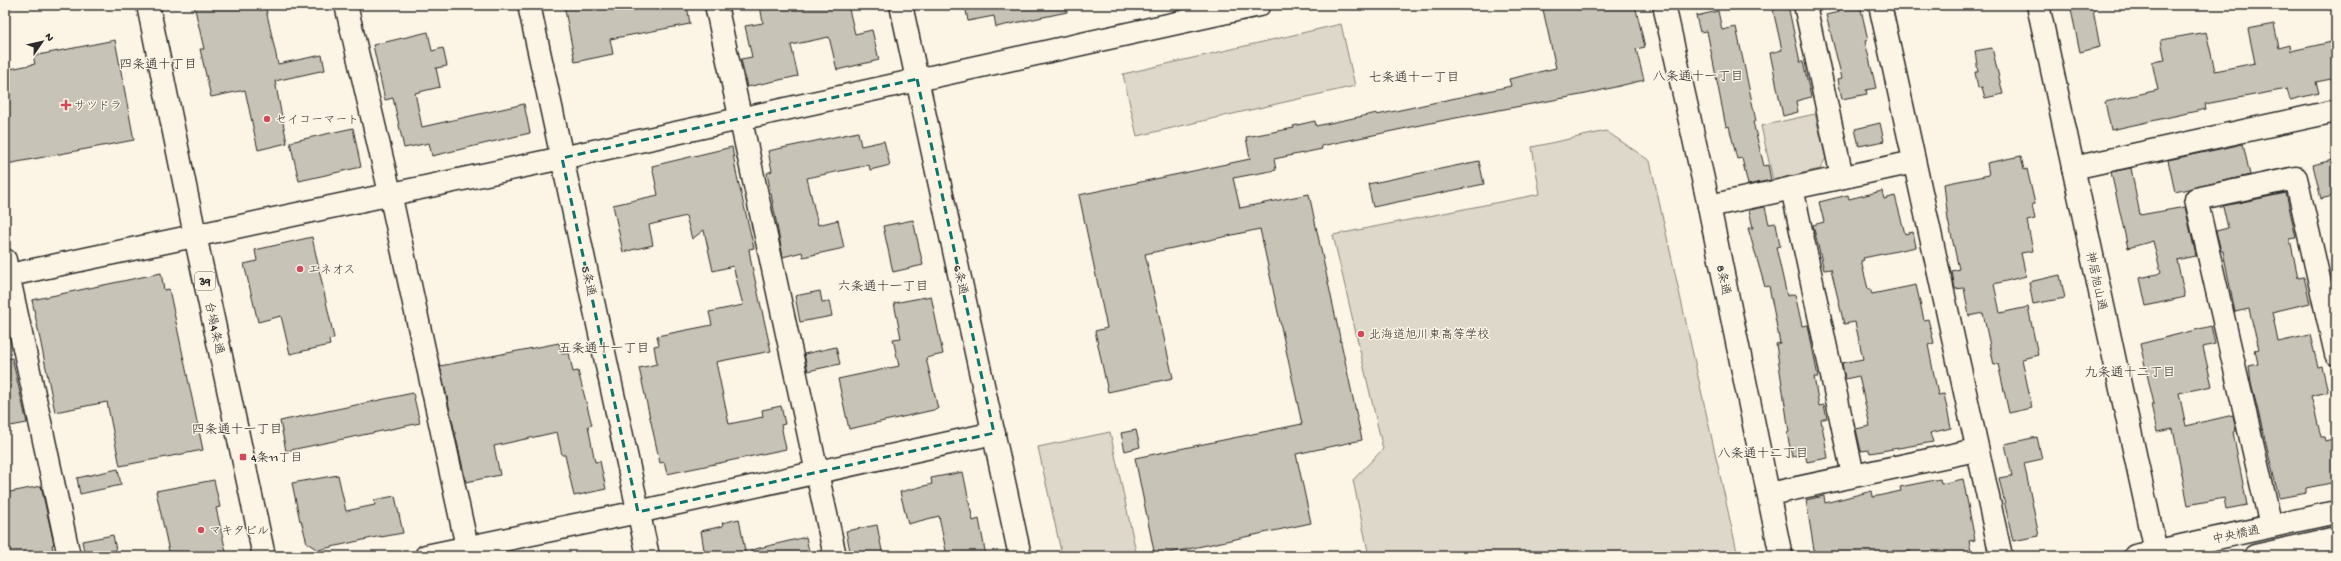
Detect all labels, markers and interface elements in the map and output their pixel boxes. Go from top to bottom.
north arrow [22,22,62,62]
text: N [42,31,56,44]
district label: 四条通十丁目 [119,57,197,73]
district label: 八条通十一丁目 [1652,69,1744,85]
district label: 七条通十一丁目 [1368,70,1460,86]
marker: サツドラ [61,100,71,110]
place label: サツドラ [74,100,122,114]
marker: セイコーマート [262,114,272,124]
place label: セイコーマート [275,114,359,128]
street label: 神居旭山通 [2082,250,2109,312]
marker: エネオス [295,264,305,274]
place label: エネオス [308,264,355,278]
street label: 6条通 [949,264,970,297]
street label: 8条通 [1712,264,1733,297]
street label: 5条通 [577,265,598,298]
road number: 39 [195,272,215,290]
district label: 六条通十一丁目 [837,279,929,295]
street label: 台場4条通 [201,300,226,356]
place label: 北海道旭川東高等学校 [1369,328,1489,343]
marker: 北海道旭川東高等学校 [1356,329,1366,339]
district label: 五条通十一丁目 [558,341,650,357]
district label: 九条通十二丁目 [2084,365,2176,381]
district label: 四条通十一丁目 [191,422,283,438]
district label: 八条通十二丁目 [1717,446,1809,462]
place label: 4条11丁目 [251,451,302,466]
marker: 4条11丁目 [238,452,248,462]
street label: 中央橋通 [2211,523,2261,548]
marker: マキタビル [196,525,206,535]
place label: マキタビル [209,525,269,539]

